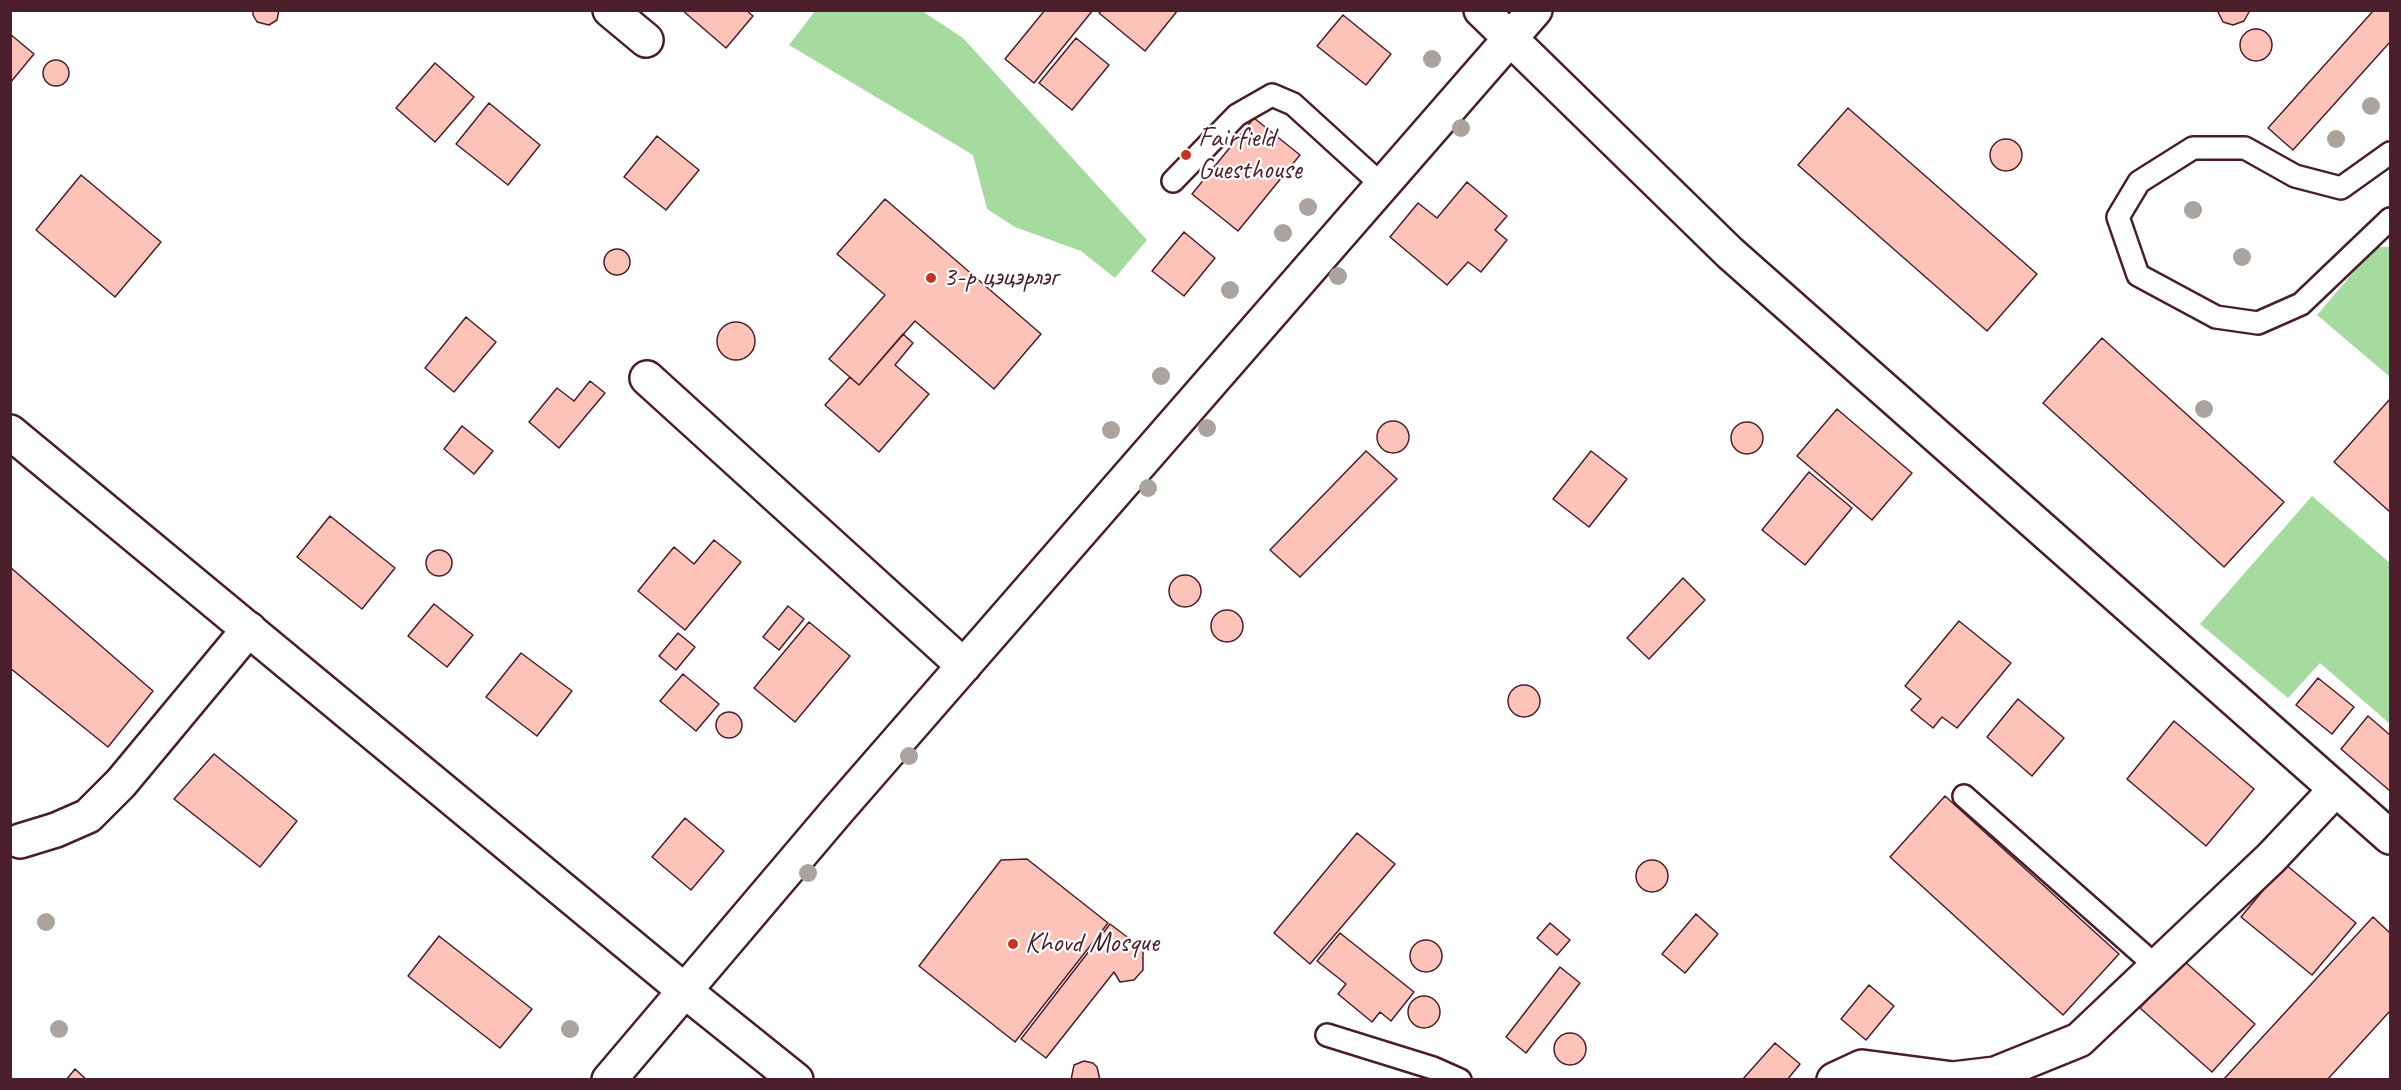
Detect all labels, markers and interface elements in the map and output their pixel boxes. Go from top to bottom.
place label: Fairfield Guesthouse [1198,122,1302,188]
marker: Fairfield Guesthouse [1179,148,1193,162]
place label: 3-р цэцэрлэг [943,261,1058,295]
marker: 3-р цэцэрлэг [924,271,938,285]
place label: Khovd Mosque [1025,927,1159,961]
marker: Khovd Mosque [1006,937,1020,951]

